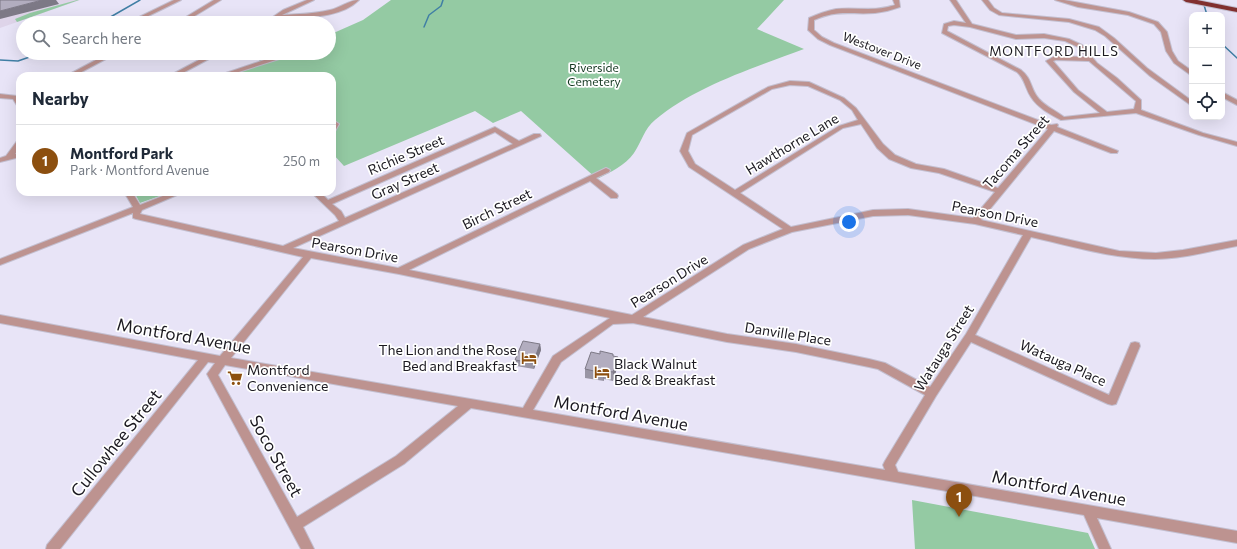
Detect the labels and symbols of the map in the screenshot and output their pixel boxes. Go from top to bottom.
street label: Westover Drive [841,29,924,72]
district label: MONTFORD HILLS [989,43,1119,59]
park label: Riverside Cemetery [567,60,621,88]
street label: Hawthorne Lane [742,109,841,178]
street label: Tacoma Street [979,111,1052,192]
street label: Richie Street [365,131,447,178]
street label: Gray Street [368,158,442,203]
street label: Birch Street [459,184,535,233]
street label: Pearson Drive [950,197,1040,230]
your location [839,212,859,232]
street label: Pearson Drive [310,234,400,266]
street label: Pearson Drive [627,250,711,311]
street label: Watauga Street [910,301,977,394]
street label: Montford Avenue [115,313,253,358]
street label: Danville Place [744,318,833,349]
street label: Watauga Place [1017,336,1109,389]
place label: The Lion and the Rose Bed and Breakfast [378,341,517,374]
hotel icon: The Lion and the Rose Bed and Breakfast [520,349,538,367]
place label: Black Walnut Bed & Breakfast [614,355,716,388]
place label: Montford Convenience [247,361,328,394]
hotel icon: Black Walnut Bed & Breakfast [593,363,611,381]
supermarket icon: Montford Convenience [226,369,244,387]
street label: Cullowhee Street [66,385,165,501]
street label: Montford Avenue [552,390,690,435]
street label: Soco Street [245,411,307,500]
street label: Montford Avenue [990,465,1128,510]
pin: 1 [946,484,972,517]

